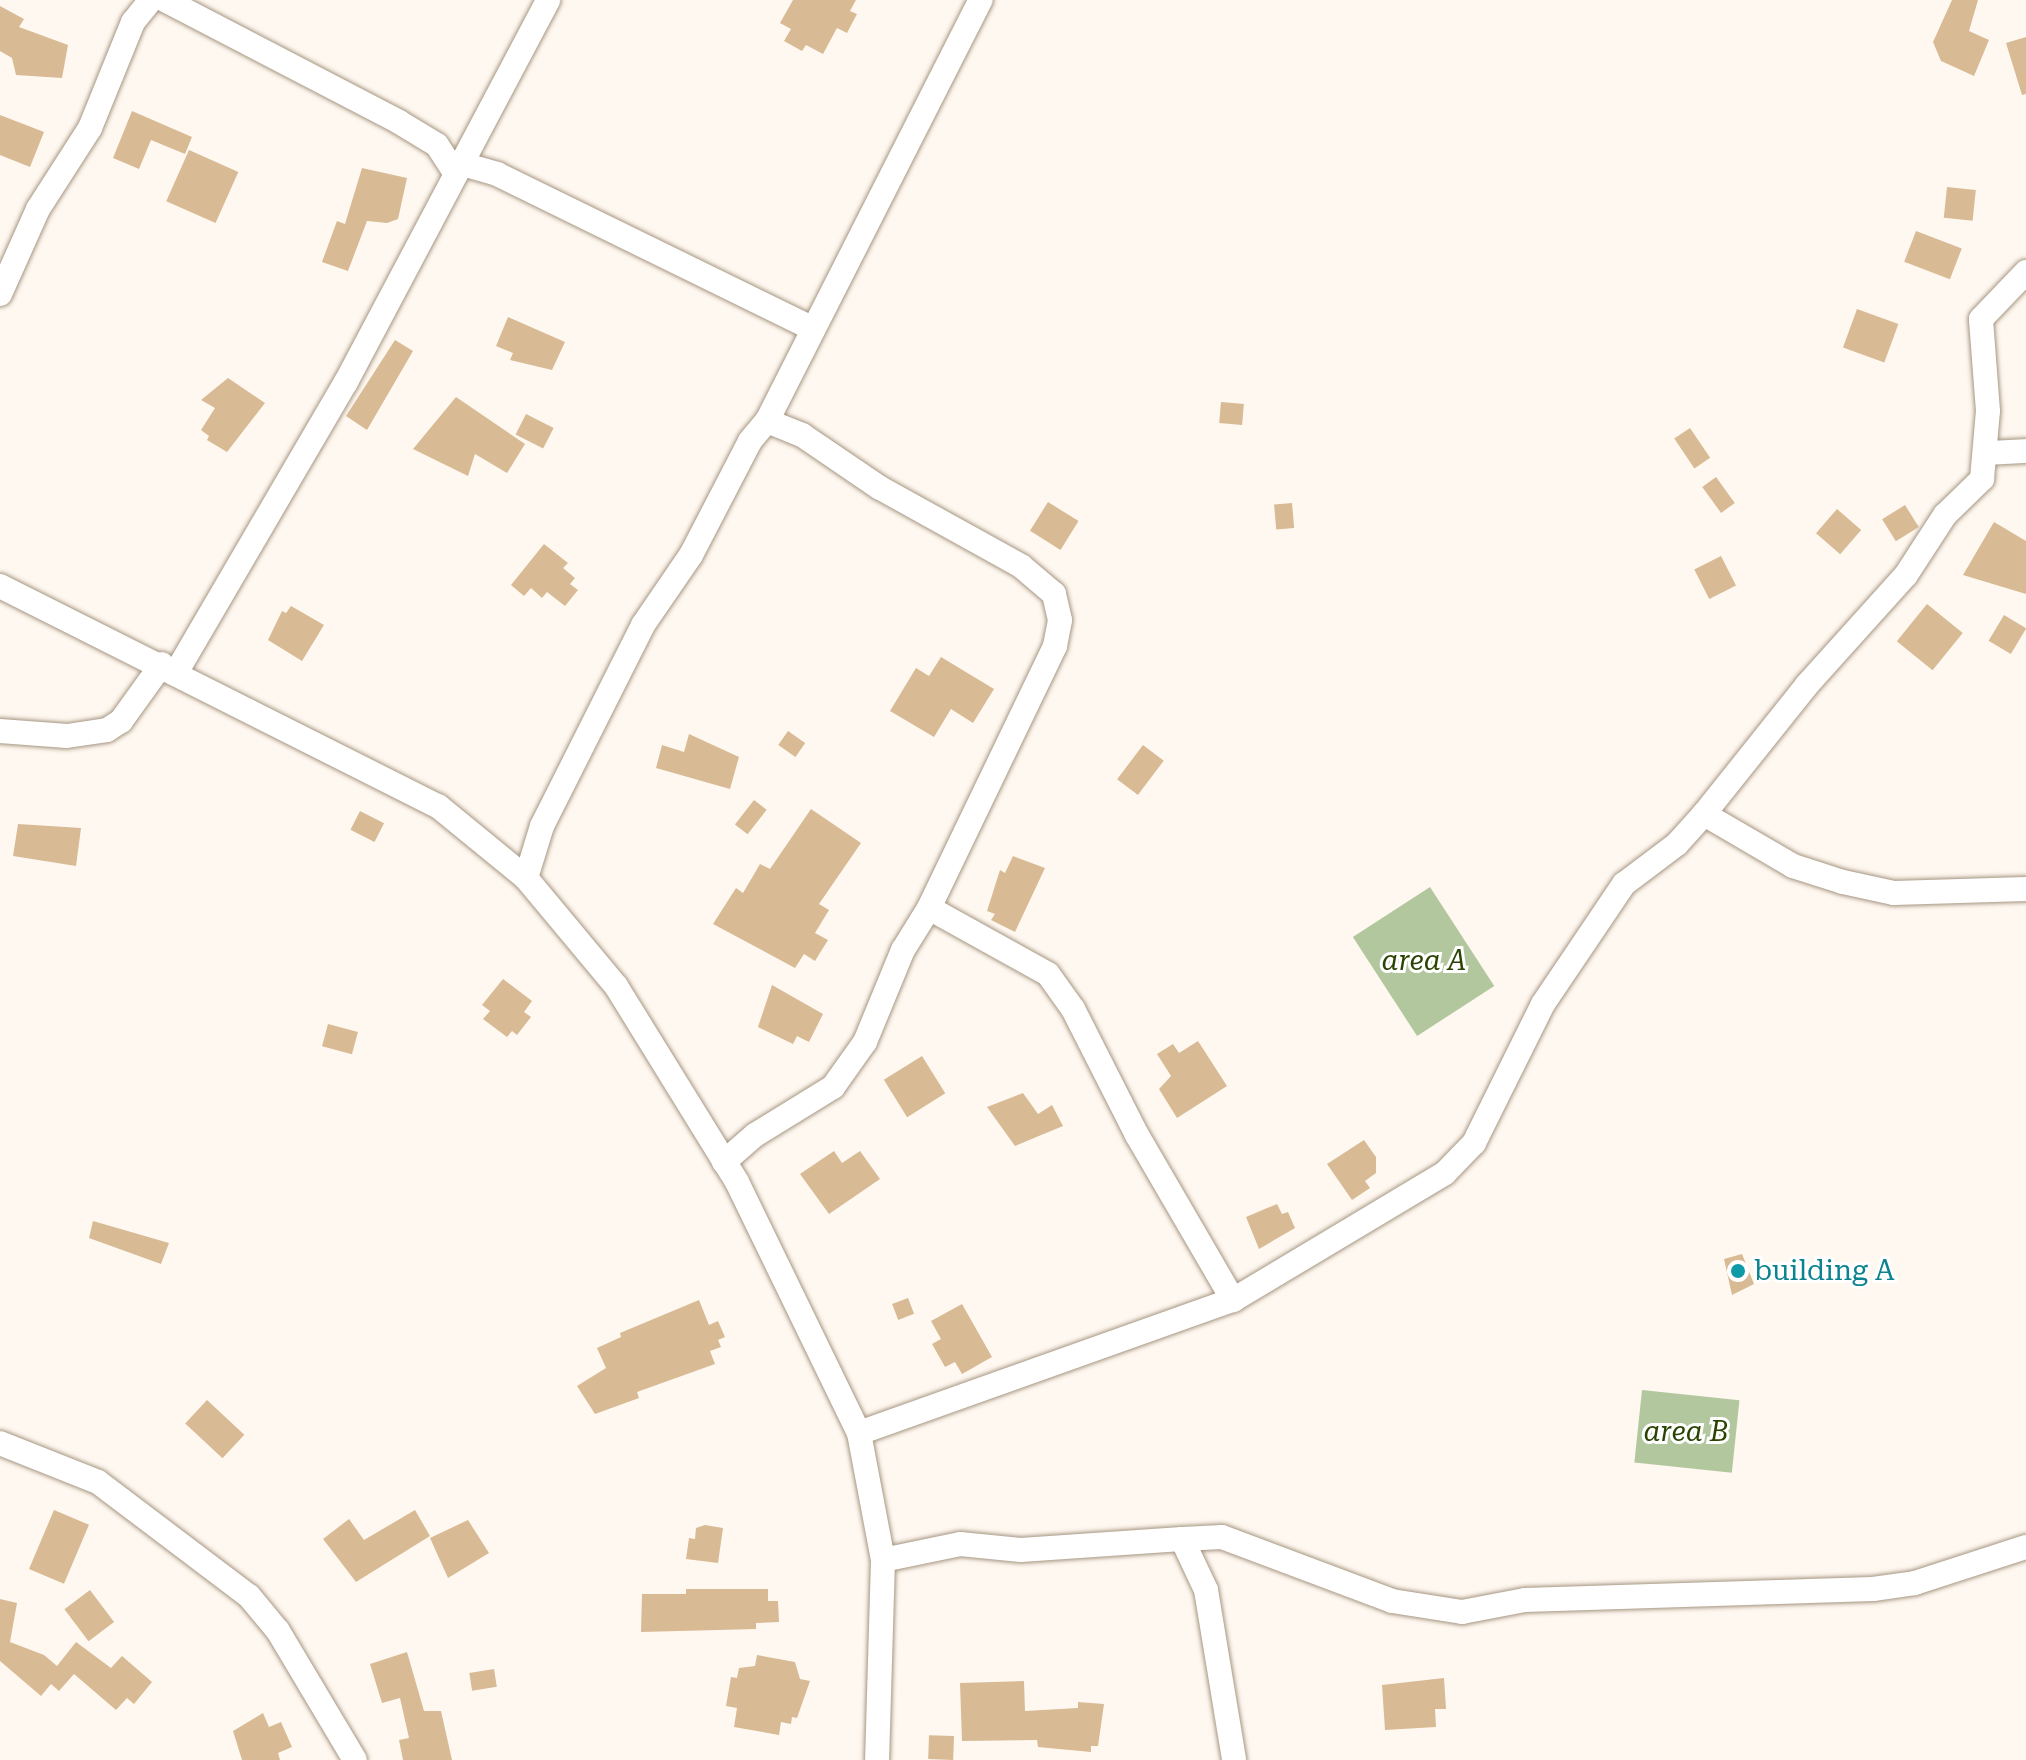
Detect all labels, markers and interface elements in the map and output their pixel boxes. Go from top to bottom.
park label: area A [1381,944,1467,978]
place label: building A [1754,1254,1895,1288]
marker: building A [1729,1262,1747,1280]
park label: area B [1643,1415,1729,1449]

